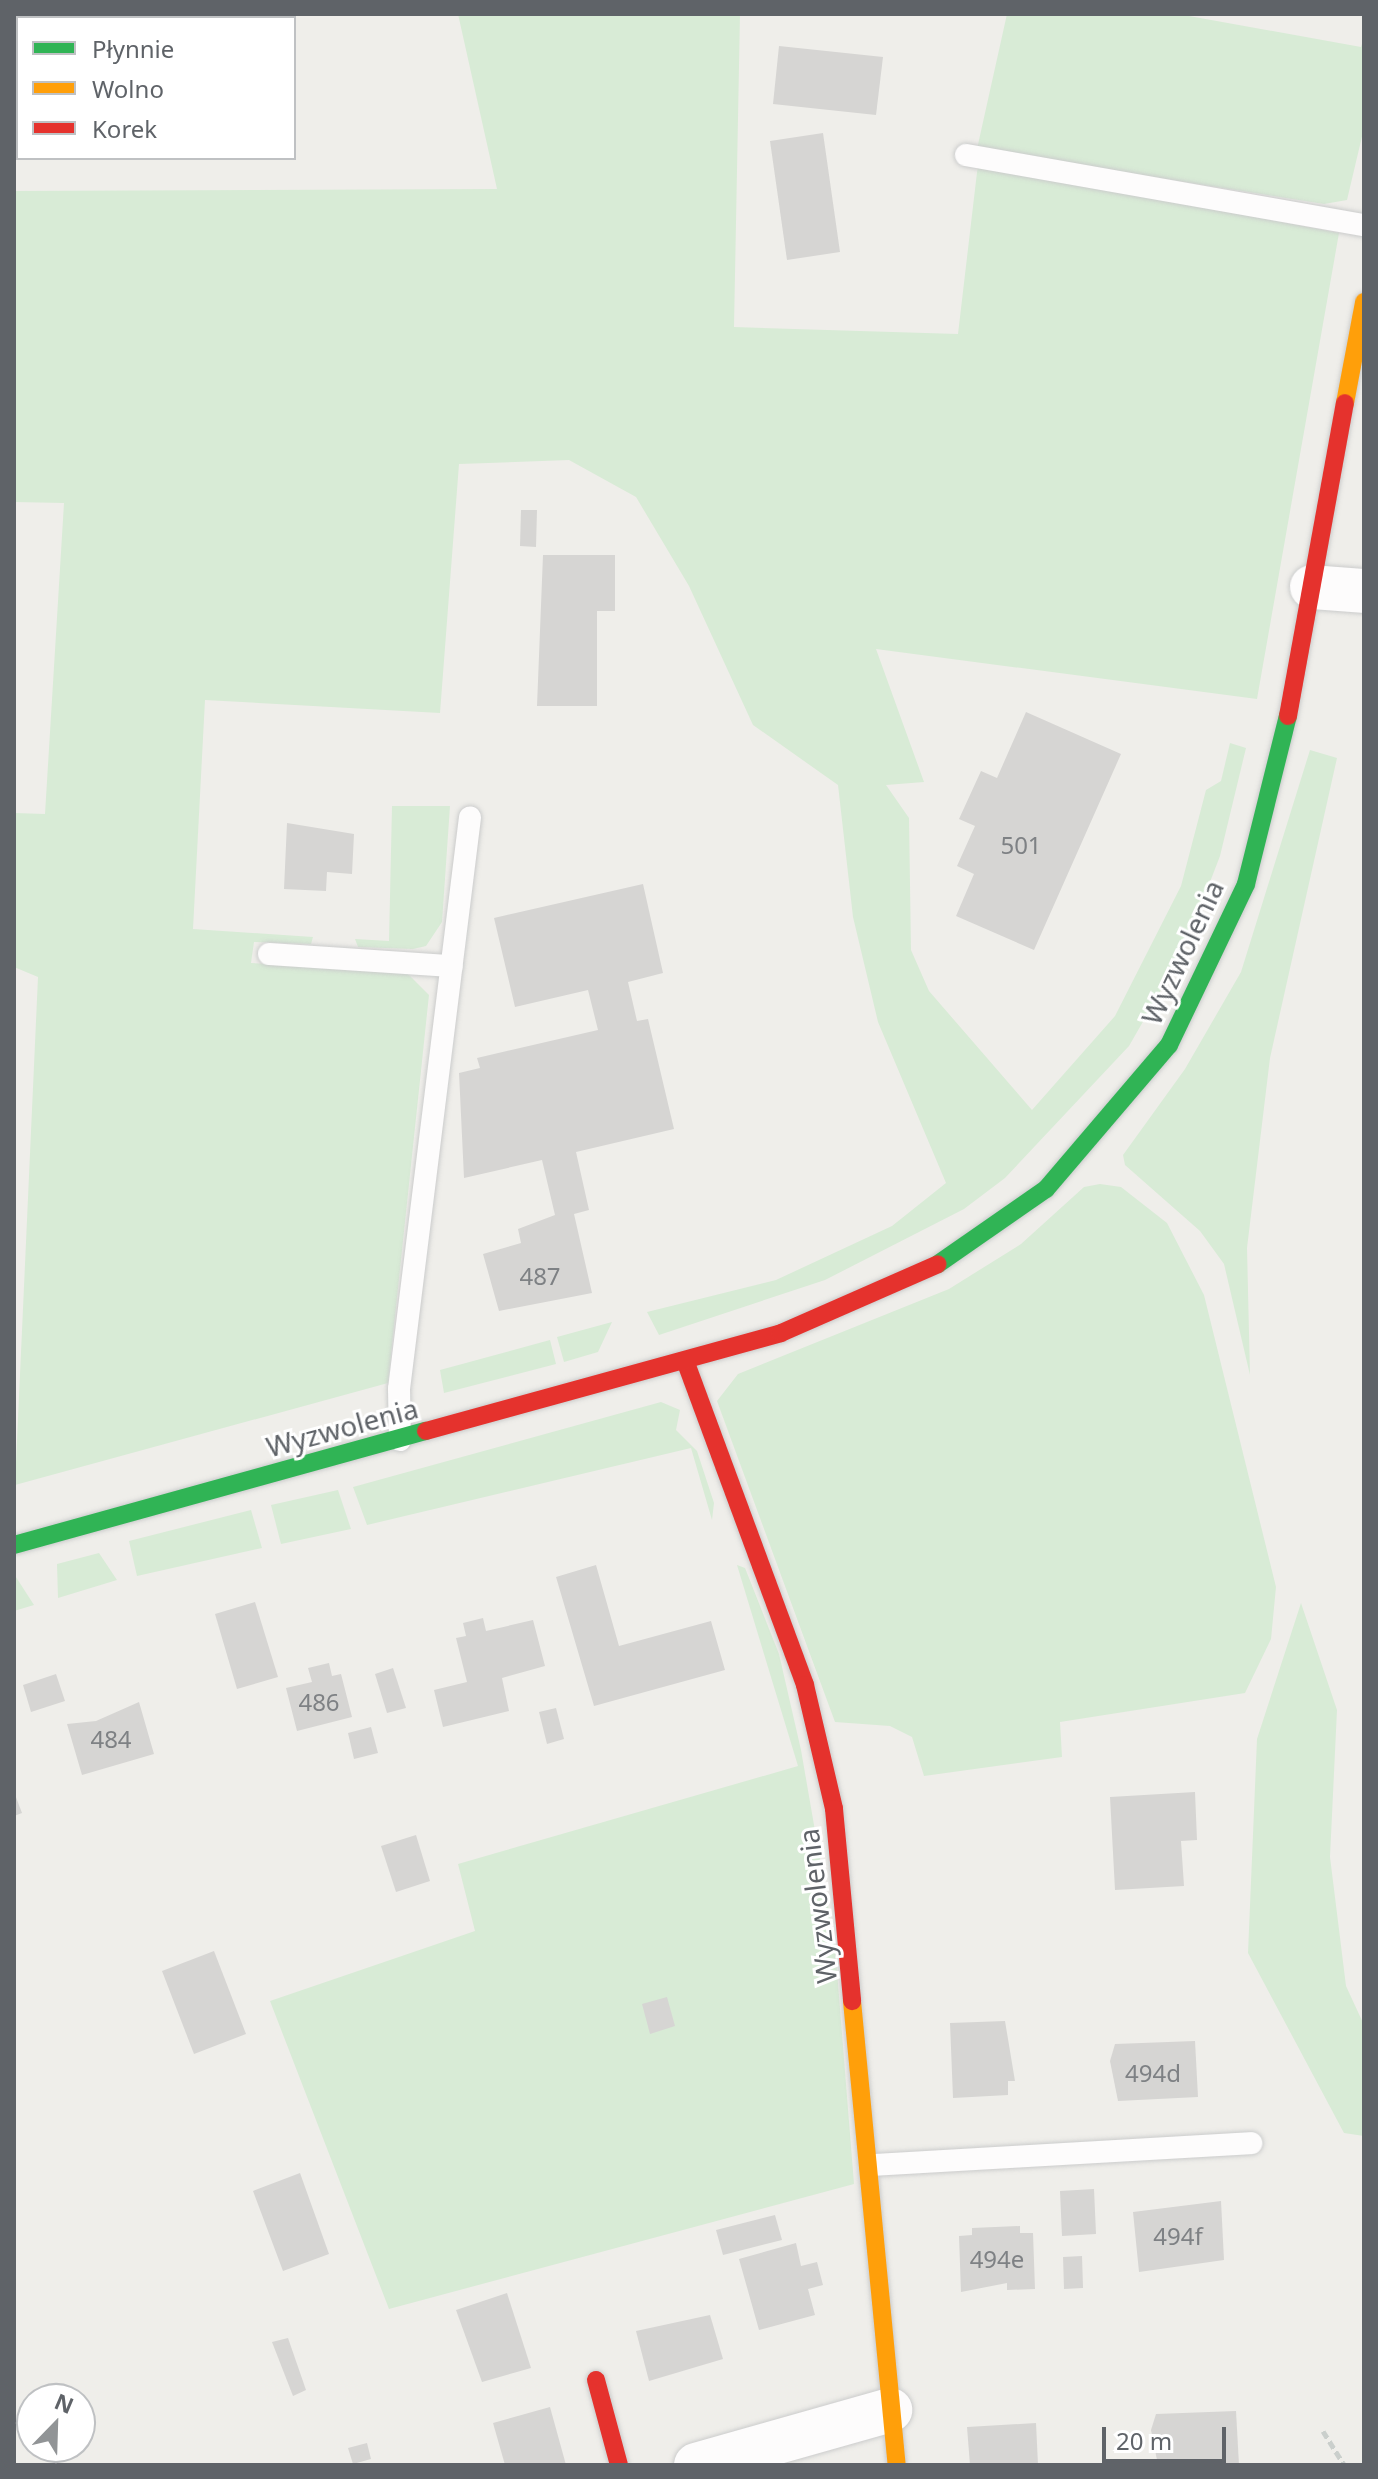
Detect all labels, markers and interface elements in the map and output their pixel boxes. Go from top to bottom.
legend [16,16,296,160]
text: Płynnie [92,32,174,65]
text: Wolno [92,72,164,105]
text: Korek [92,112,157,145]
house number: 501 [1000,831,1042,859]
street label: Wyzwolenia [1134,874,1230,1030]
house number: 487 [519,1262,561,1290]
street label: Wyzwolenia [262,1391,422,1463]
house number: 486 [298,1688,340,1716]
house number: 484 [90,1725,132,1753]
street label: Wyzwolenia [791,1827,843,1985]
house number: 494d [1125,2059,1181,2087]
house number: 494f [1153,2222,1203,2250]
house number: 494e [970,2245,1024,2273]
north arrow [16,2383,96,2463]
text: N [50,2385,79,2420]
scale bar [1106,2411,1230,2461]
text: 20 m [1116,2424,1172,2457]

